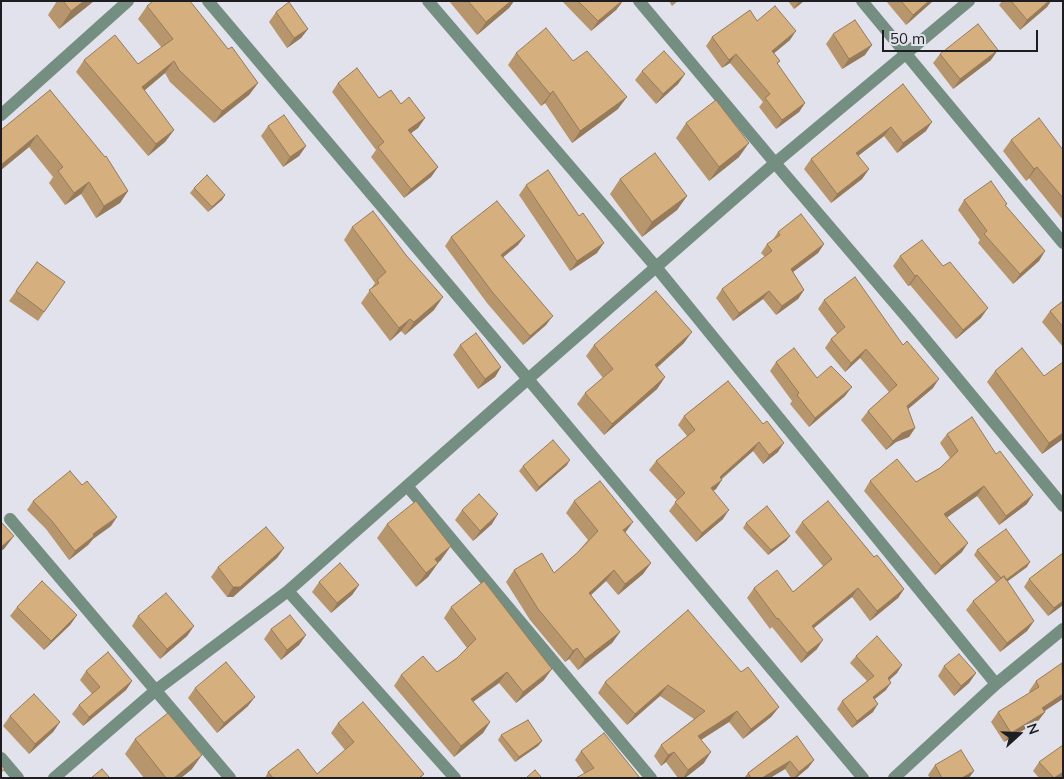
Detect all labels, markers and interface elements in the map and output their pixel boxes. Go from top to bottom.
scale bar [884,20,1040,52]
text: 50 m [890,29,925,48]
north arrow [994,709,1044,759]
text: N [1023,721,1043,737]

